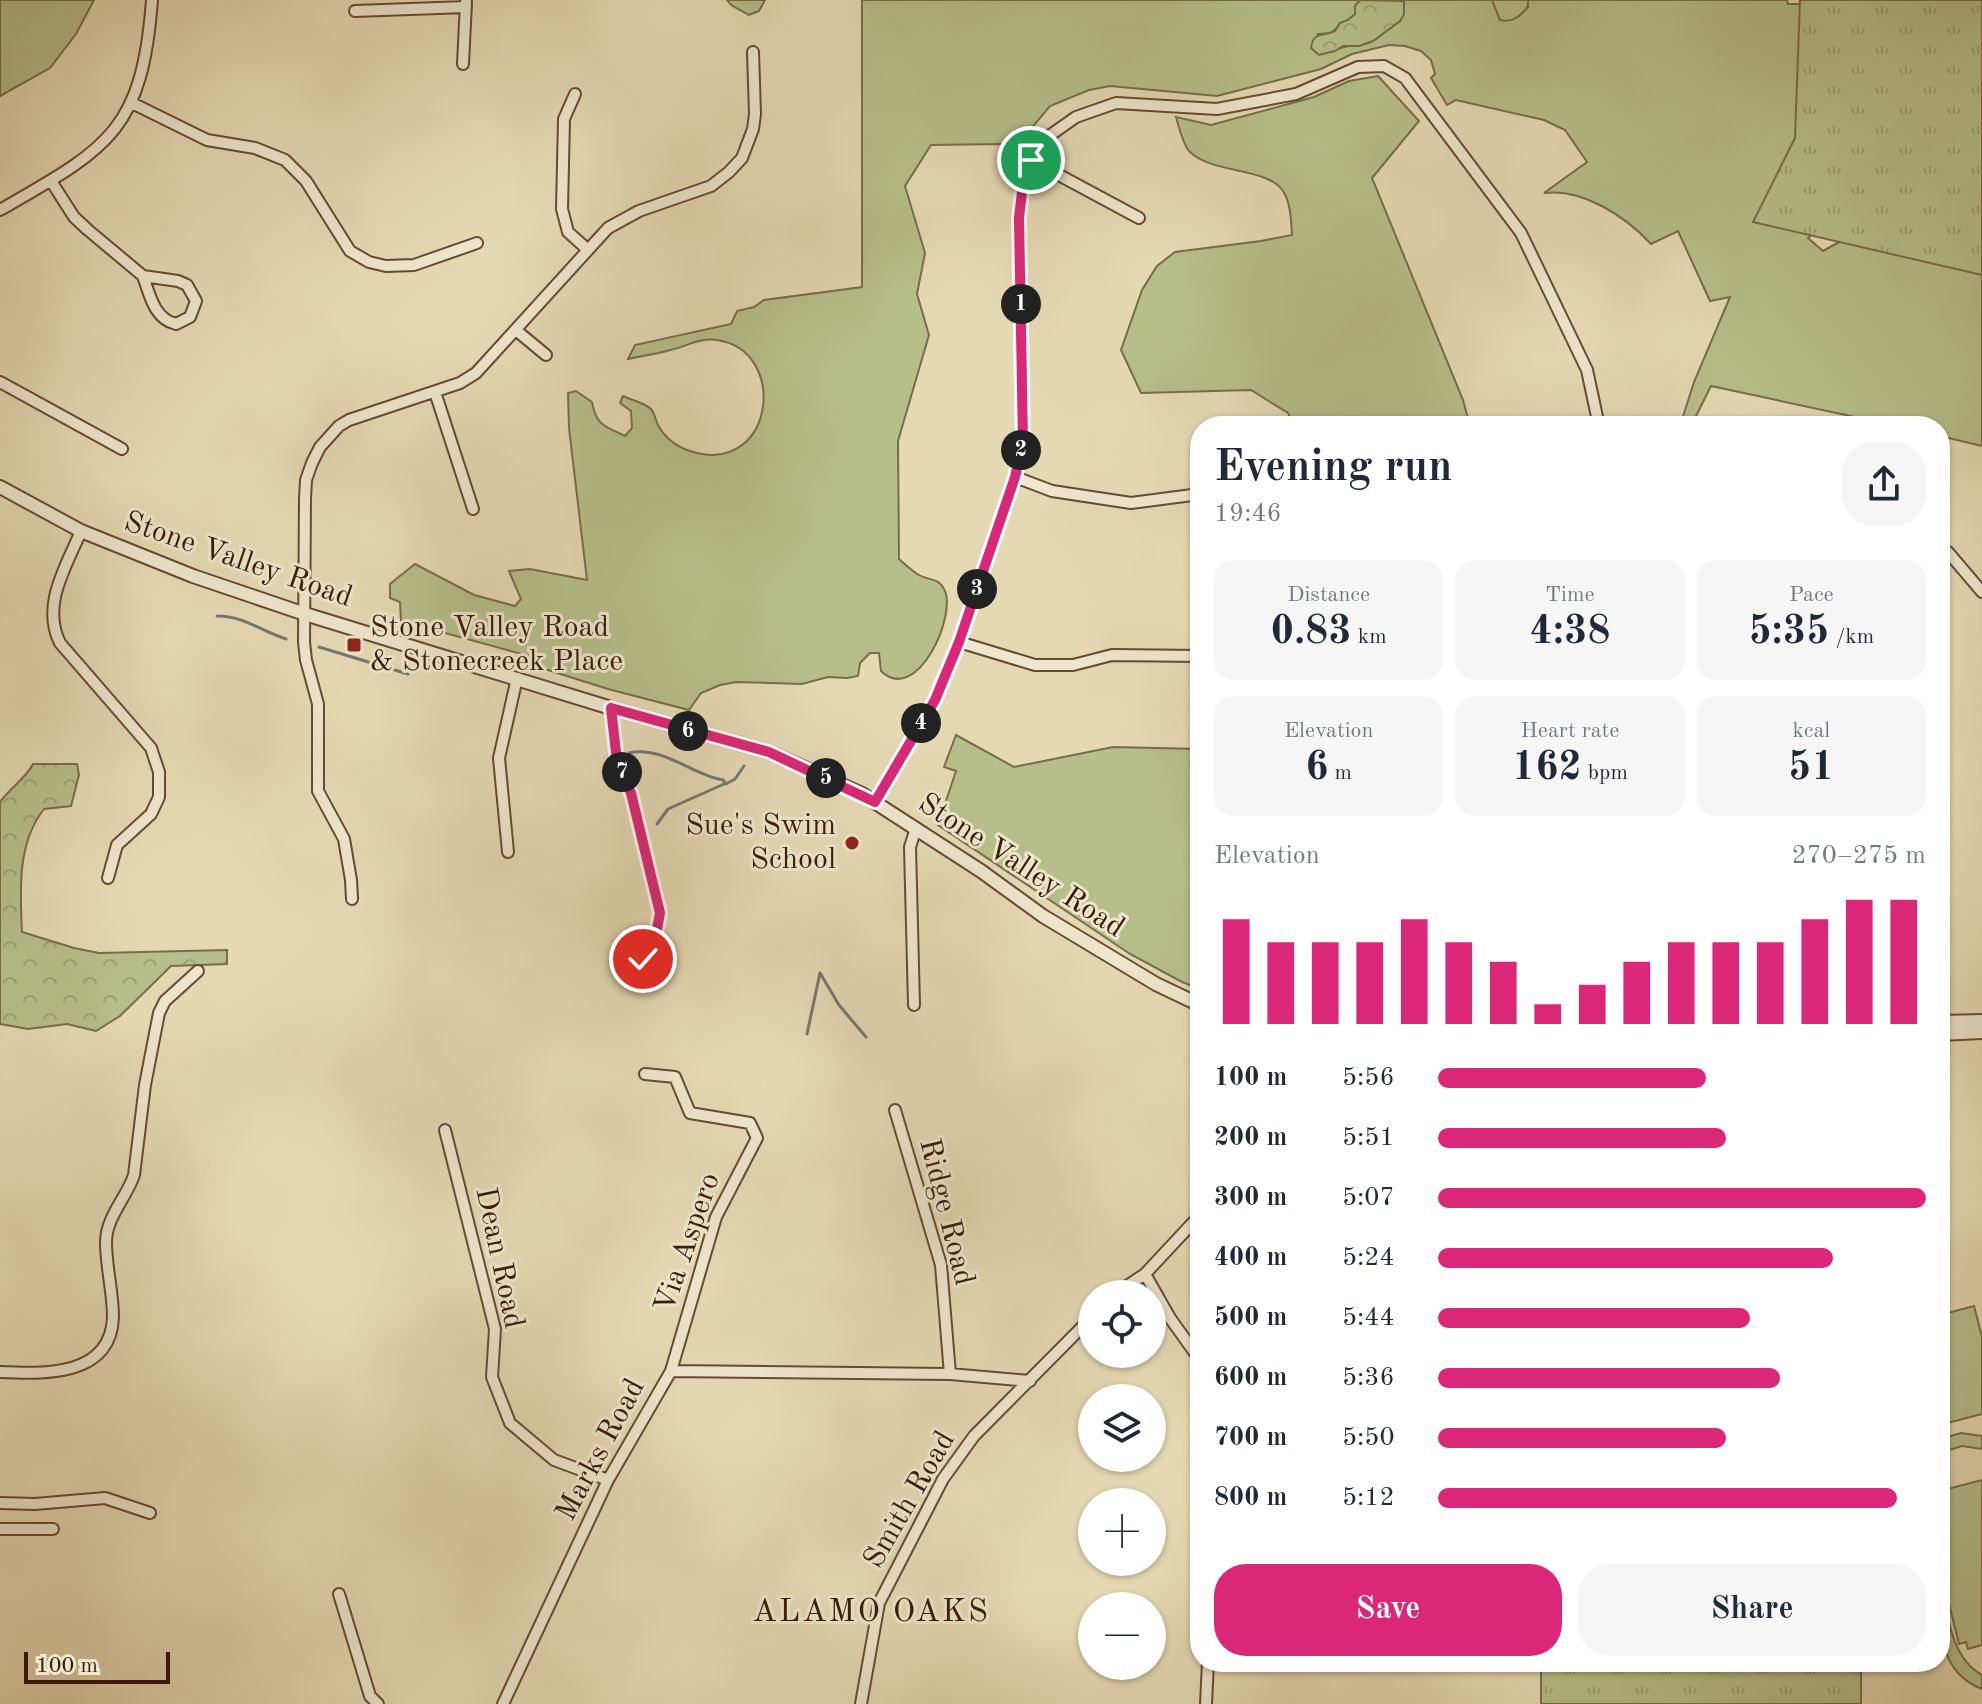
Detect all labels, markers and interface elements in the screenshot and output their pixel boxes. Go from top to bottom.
pin [997,126,1065,194]
icon: arrive [1009,138,1053,182]
pin: 1 [1001,284,1041,324]
text: 1 [1015,293,1027,315]
pin: 2 [1001,430,1041,470]
text: 2 [1015,439,1027,461]
button: share [1842,442,1926,526]
text: Evening run [1214,446,1452,490]
text: 19:46 [1214,501,1282,527]
street label: Stone Valley Road [120,507,356,613]
pin: 3 [957,569,997,609]
text: 3 [971,578,983,600]
text: Distance [1287,584,1370,606]
text: Time [1545,584,1595,606]
text: Pace [1789,584,1834,606]
place label: Stone Valley Road & Stonecreek Place [370,613,623,677]
text: 0.83 [1271,613,1352,653]
text: 4:38 [1530,613,1610,653]
text: 5:35 [1748,613,1829,653]
text: km [1352,626,1387,648]
text: /km [1829,626,1874,648]
marker: Stone Valley Road & Stonecreek Place [345,636,363,654]
pin: 4 [901,703,941,743]
pin: 6 [668,711,708,751]
text: 4 [915,712,927,734]
text: 6 [682,720,694,742]
text: Elevation [1284,720,1373,742]
text: Heart rate [1521,720,1619,742]
text: kcal [1792,720,1830,742]
text: 6 [1305,749,1328,789]
text: 162 [1512,749,1582,789]
text: 51 [1788,749,1835,789]
pin: 7 [602,752,642,792]
pin: 5 [806,758,846,798]
text: 7 [616,761,628,783]
text: m [1328,762,1352,784]
text: bpm [1582,762,1628,784]
text: 5 [820,767,832,789]
street label: Stone Valley Road [913,788,1129,944]
place label: Sue's Swim School [685,811,836,875]
marker: Sue's Swim School [843,834,861,852]
text: Elevation [1214,843,1320,869]
text: 270–275 m [1791,843,1926,869]
pin [609,925,677,993]
icon: check [621,937,665,981]
text: 100 m [1214,1065,1287,1091]
text: 5:56 [1342,1065,1395,1091]
text: 200 m [1214,1125,1287,1151]
text: 5:51 [1342,1125,1395,1151]
street label: Ridge Road [913,1135,979,1289]
street label: Via Aspero [650,1169,726,1317]
street label: Dean Road [469,1185,529,1331]
text: 300 m [1214,1185,1287,1211]
text: 5:07 [1342,1185,1395,1211]
text: 400 m [1214,1245,1287,1271]
text: 5:24 [1342,1245,1395,1271]
map controls [1078,1280,1166,1680]
button: locate [1078,1280,1166,1368]
text: 500 m [1214,1305,1287,1331]
text: 5:44 [1342,1305,1395,1331]
text: 600 m [1214,1365,1287,1391]
text: 5:36 [1342,1365,1395,1391]
street label: Marks Road [551,1374,651,1526]
button: layers [1078,1384,1166,1472]
text: 700 m [1214,1425,1287,1451]
text: 5:50 [1342,1425,1395,1451]
street label: Smith Road [859,1426,961,1574]
text: 800 m [1214,1485,1287,1511]
text: 5:12 [1342,1485,1395,1511]
button: + [1078,1488,1166,1576]
button: Save [1214,1564,1562,1656]
button: Share [1578,1564,1926,1656]
button: − [1078,1592,1166,1680]
district label: ALAMO OAKS [752,1597,990,1629]
scale bar [24,1648,170,1684]
text: 100 m [36,1655,98,1677]

